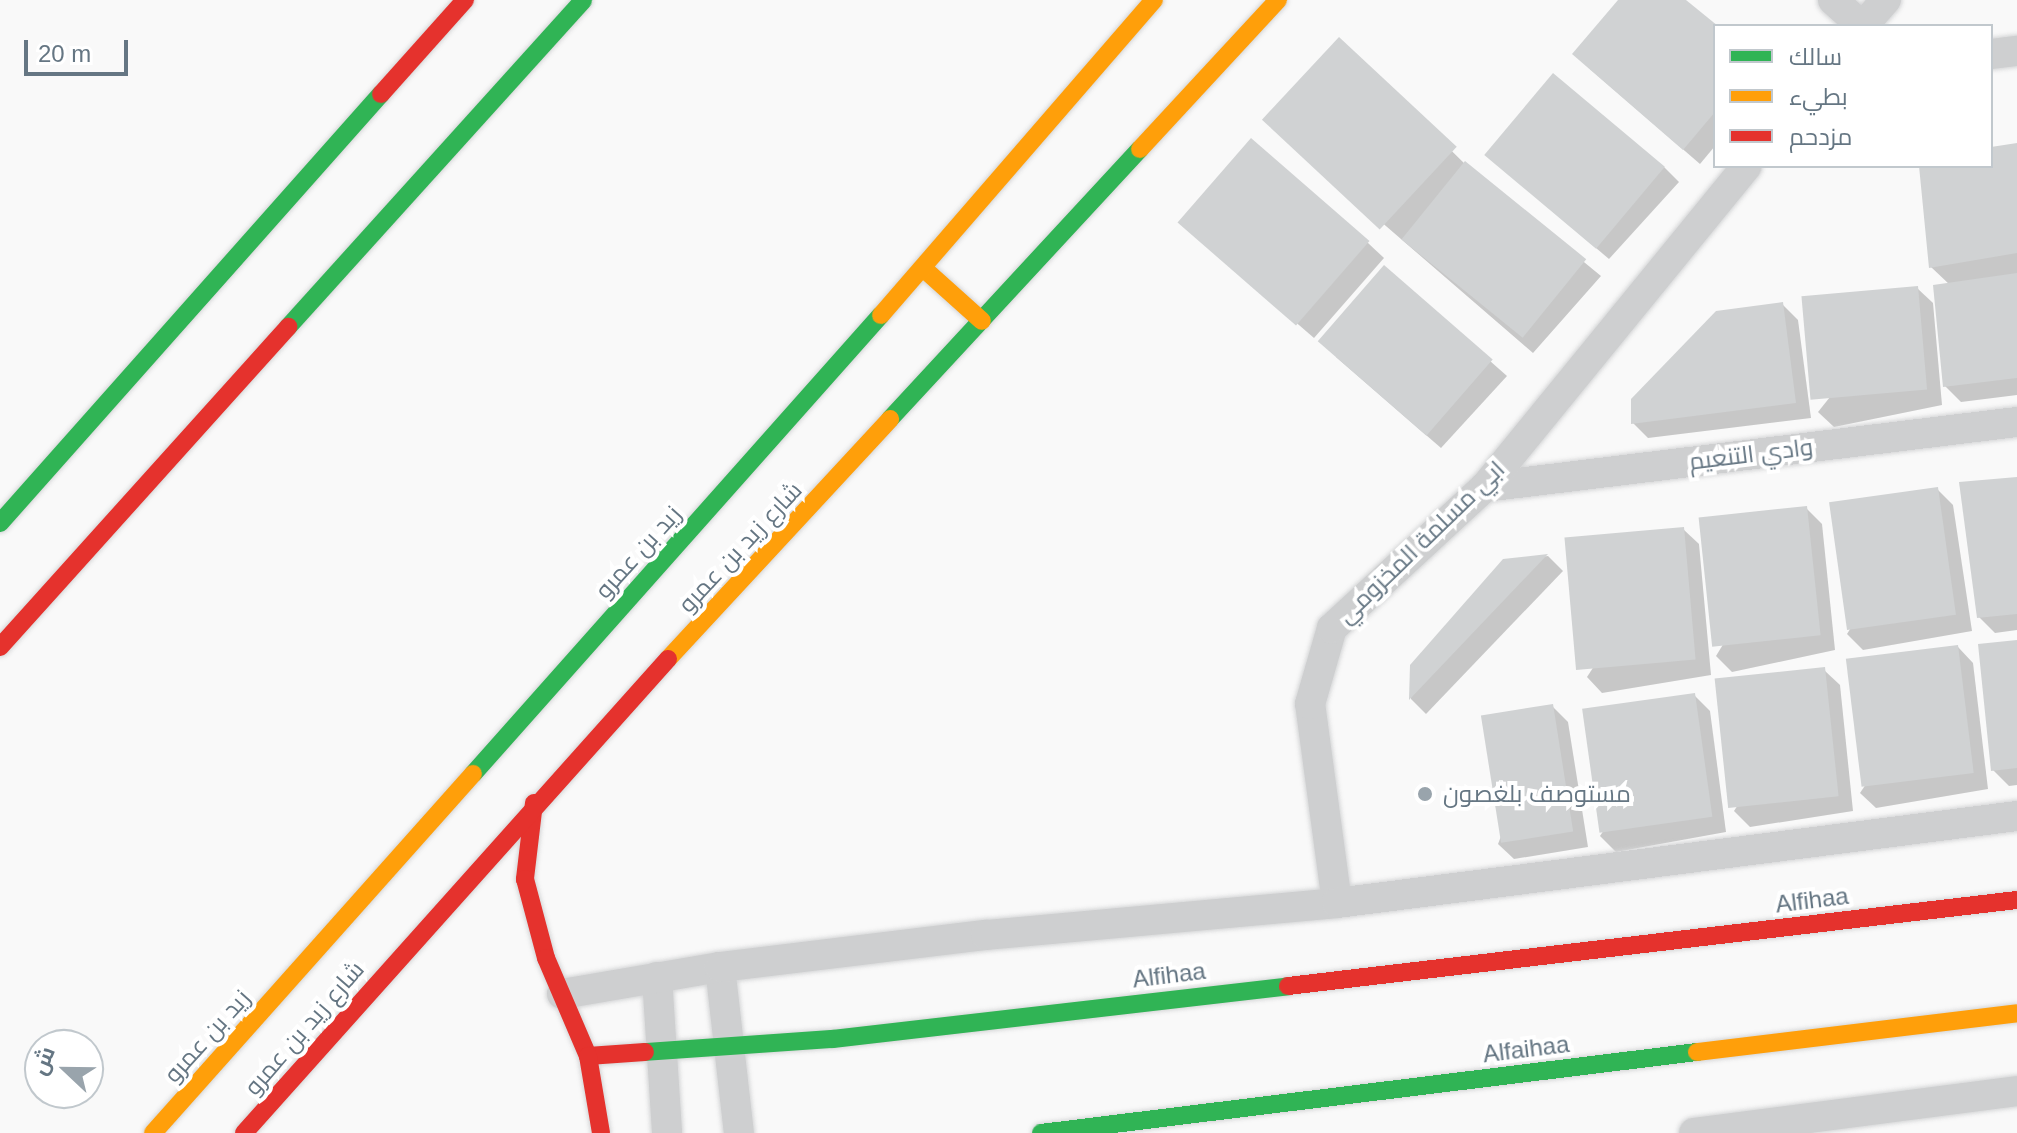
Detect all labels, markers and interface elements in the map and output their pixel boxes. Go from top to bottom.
scale bar [28,24,132,74]
legend [1713,24,1993,168]
text: 20 m [38,40,91,67]
text: سالك [1789,43,1842,70]
text: بطيء [1789,83,1848,110]
text: مزدحم [1789,123,1852,150]
street label: وادي التنعيم [1687,432,1815,476]
street label: ابي مسلمة المخزومي [1331,455,1511,629]
street label: شارع زيد بن عمرو [672,476,808,618]
street label: زيد بن عمرو [589,500,687,604]
place label: مستوصف بلغصون [1443,780,1631,808]
marker: مستوصف بلغصون [1414,783,1436,805]
street label: Alfihaa [1774,881,1850,919]
street label: شارع زيد بن عمرو [238,955,370,1101]
street label: Alfihaa [1131,956,1207,994]
street label: زيد بن عمرو [158,984,256,1088]
north arrow [24,1029,104,1109]
street label: Alfaihaa [1481,1029,1571,1069]
text: ش [26,1043,60,1078]

